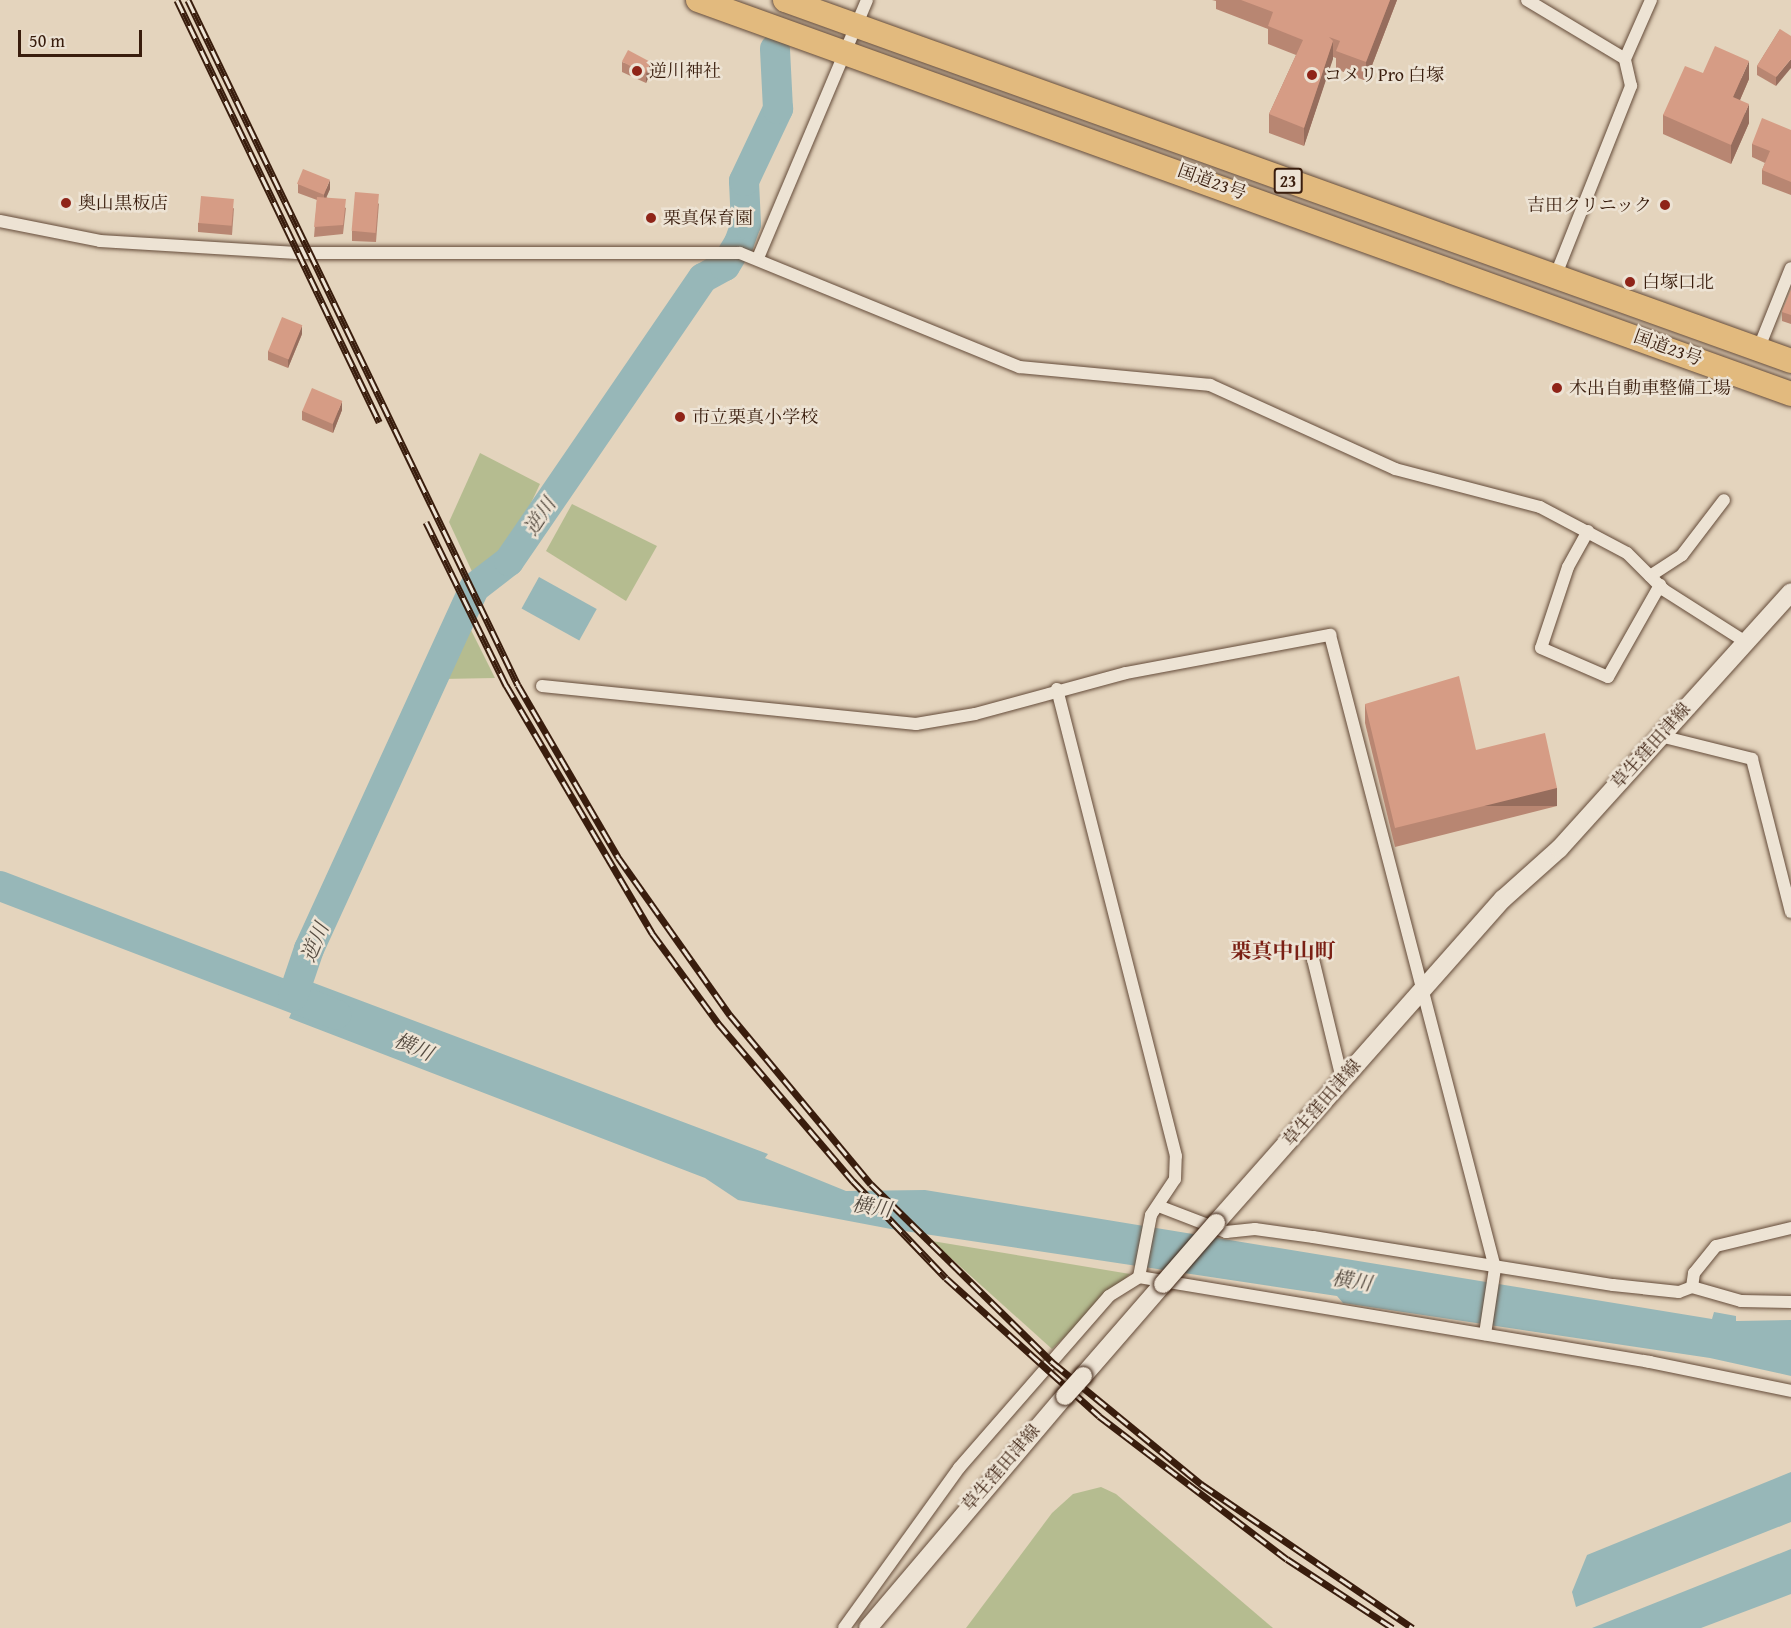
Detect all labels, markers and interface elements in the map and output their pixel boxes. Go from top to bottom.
scale bar [21,18,146,56]
text: 50 m [29,27,65,54]
place label: 逆川神社 [649,60,721,82]
marker: 逆川神社 [630,64,644,78]
place label: コメリPro 白塚 [1324,64,1444,86]
marker: コメリPro 白塚 [1305,68,1319,82]
street label: 国道23号 [1175,160,1249,204]
road number: 23 [1273,168,1303,194]
place label: 奥山黒板店 [78,192,168,214]
place label: 吉田クリニック [1526,194,1652,216]
marker: 奥山黒板店 [59,196,73,210]
marker: 吉田クリニック [1656,196,1674,214]
place label: 栗真保育園 [663,207,753,229]
marker: 栗真保育園 [644,211,658,225]
place label: 白塚口北 [1642,271,1714,293]
marker: 白塚口北 [1623,275,1637,289]
street label: 国道23号 [1631,326,1705,370]
place label: 木出自動車整備工場 [1569,377,1731,399]
marker: 木出自動車整備工場 [1550,381,1564,395]
place label: 市立栗真小学校 [692,406,818,428]
marker: 市立栗真小学校 [673,410,687,424]
water label: 逆川 [518,493,560,539]
street label: 草生窪田津線 [1607,699,1695,793]
water label: 逆川 [295,919,333,965]
district label: 栗真中山町 [1231,938,1335,964]
water label: 横川 [391,1027,437,1065]
street label: 草生窪田津線 [1278,1055,1366,1151]
water label: 横川 [850,1191,894,1221]
water label: 横川 [1330,1265,1374,1295]
street label: 草生窪田津線 [957,1420,1045,1516]

